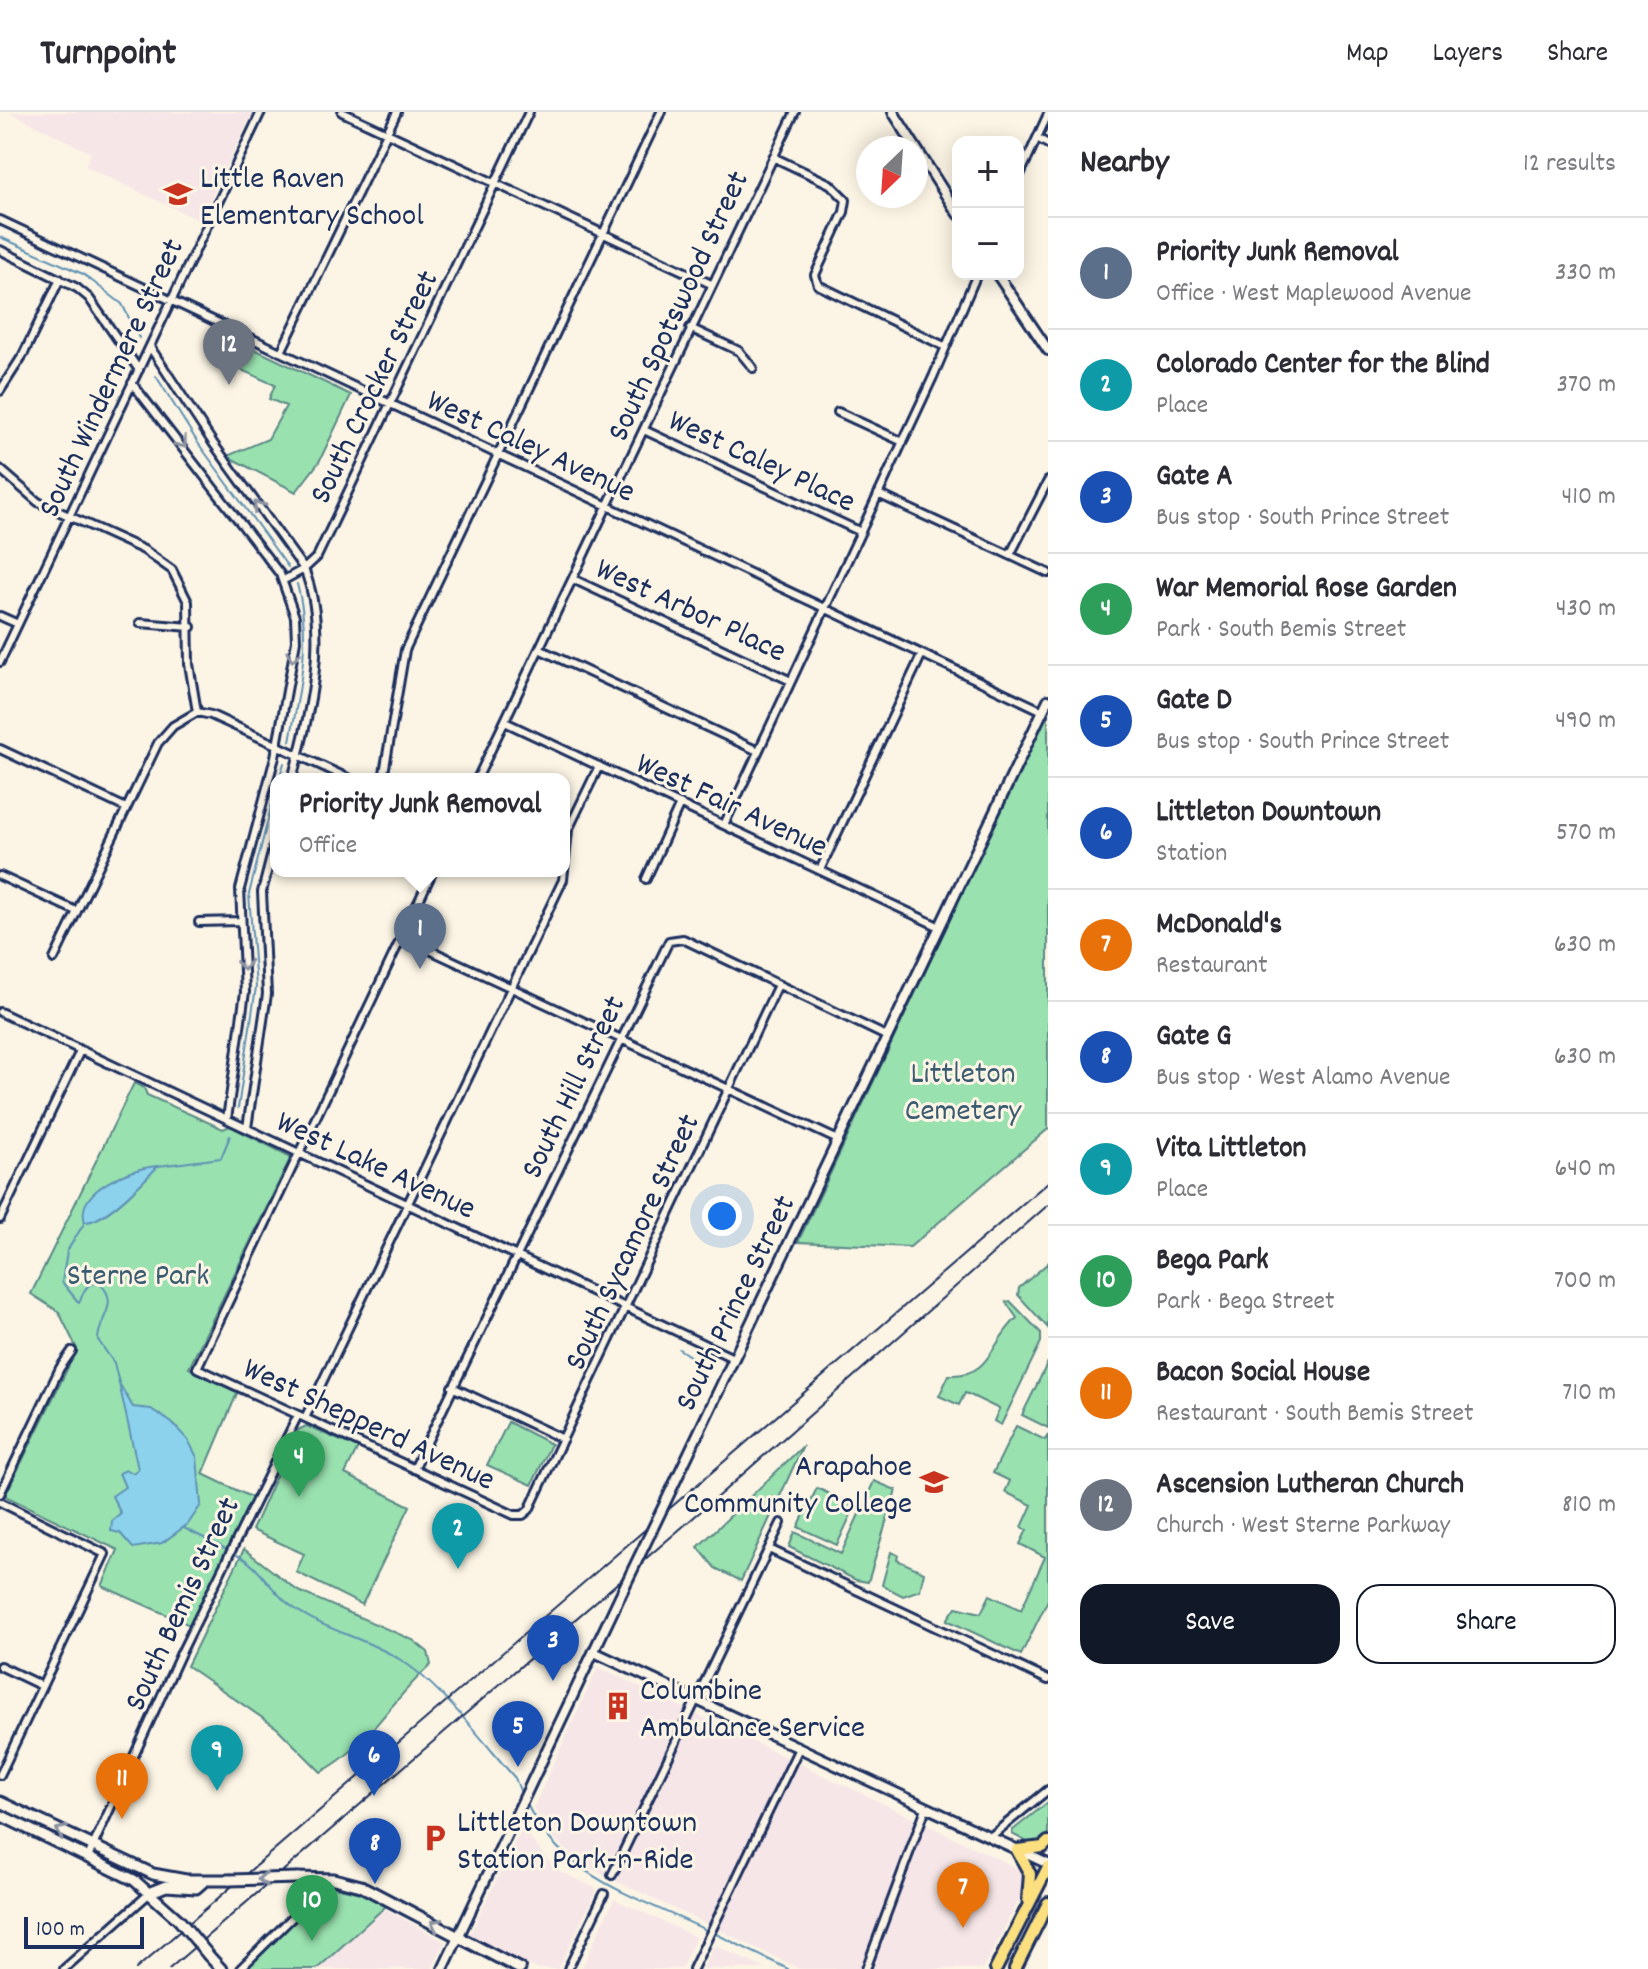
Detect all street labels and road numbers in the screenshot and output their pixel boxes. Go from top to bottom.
street label: South Spotswood Street [598,164,763,450]
street label: South Windermere Street [29,232,198,526]
street label: South Crocker Street [300,263,453,513]
street label: West Caley Avenue [418,380,642,517]
street label: West Caley Place [660,400,862,527]
street label: West Arbor Place [587,548,793,677]
street label: West Fair Avenue [627,743,834,872]
street label: South Hill Street [511,989,640,1187]
street label: West Lake Avenue [268,1101,482,1234]
street label: South Sycamore Street [555,1107,714,1379]
street label: South Prince Street [665,1188,810,1420]
street label: West Shepperd Avenue [234,1348,501,1505]
street label: South Bemis Street [115,1490,254,1720]

